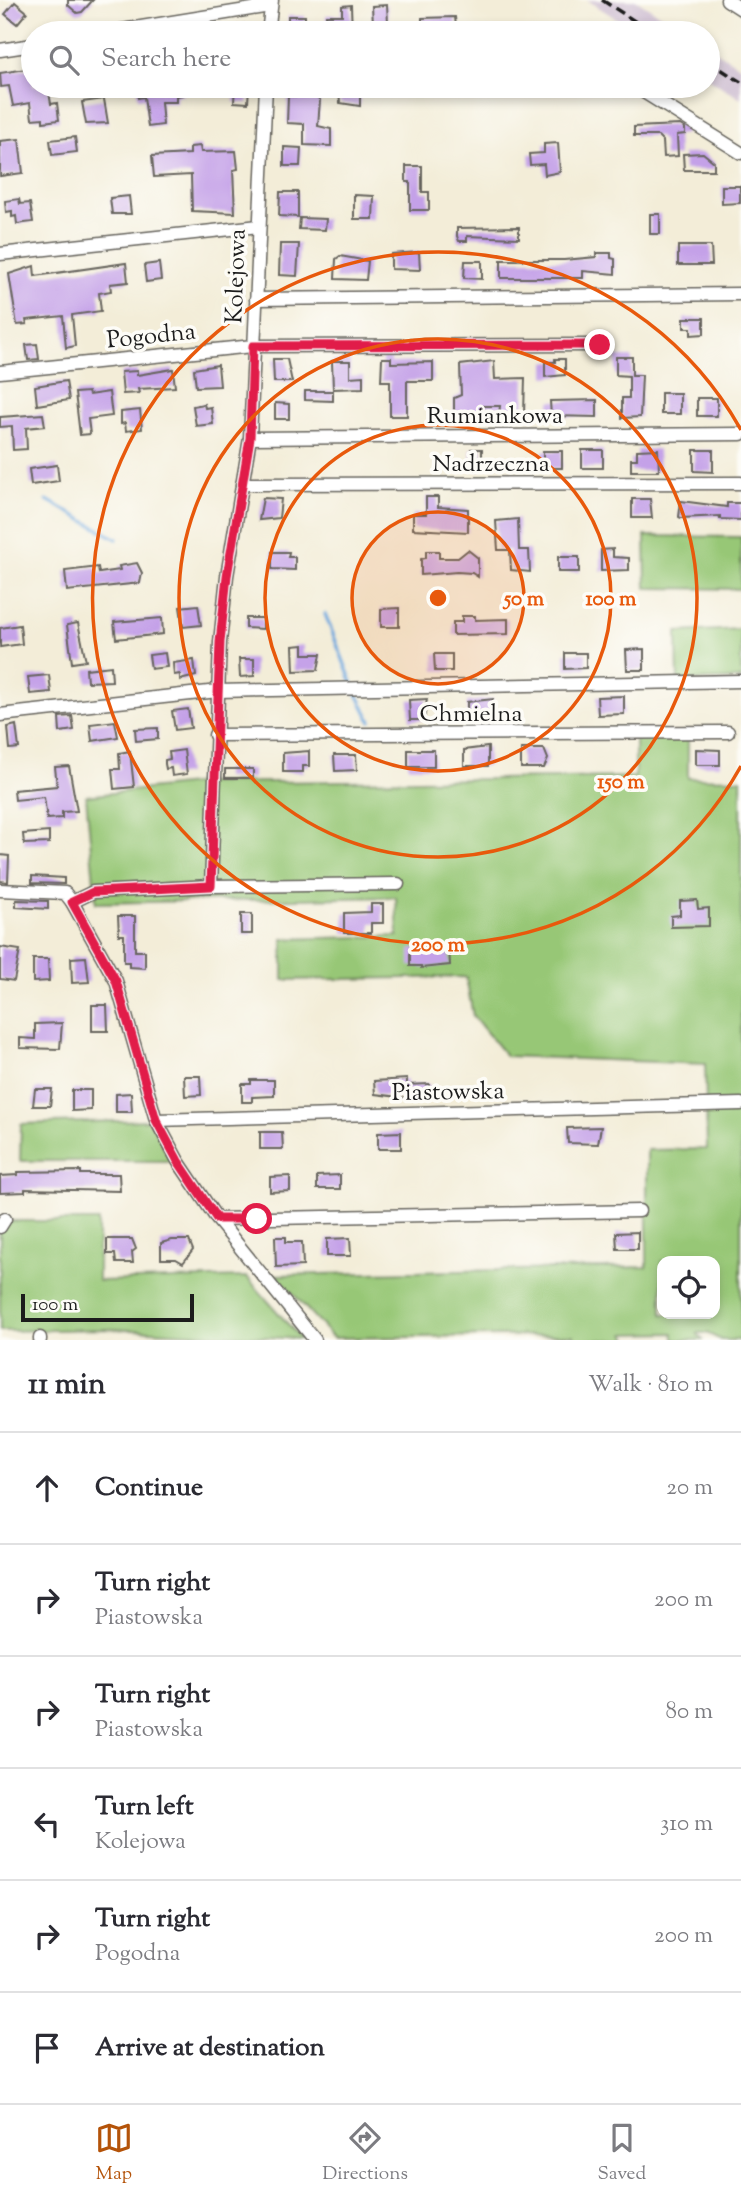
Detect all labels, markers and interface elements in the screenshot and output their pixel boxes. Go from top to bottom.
search box [21,21,720,98]
icon: search [45,41,83,79]
text: Search here [101,41,231,78]
street label: Kolejowa [218,228,256,324]
street label: Pogodna [105,315,197,359]
route end [584,329,615,360]
street label: Rumiankowa [427,400,563,434]
street label: Nadrzeczna [432,448,550,482]
text: 50 m [502,585,545,615]
text: 100 m [586,585,637,615]
centre of rings [426,586,450,610]
street label: Chmielna [419,698,523,732]
text: 150 m [597,768,645,798]
text: 200 m [411,931,466,961]
street label: Piastowska [391,1075,505,1111]
route start [241,1203,272,1234]
map controls [657,1256,720,1319]
button: locate [657,1256,720,1319]
scale bar [21,1291,194,1323]
text: 100 m [32,1292,78,1319]
text: 11 min [28,1364,106,1407]
text: Walk · 810 m [588,1369,713,1402]
icon: ahead [28,1469,66,1507]
text: Continue [95,1470,203,1507]
text: 20 m [666,1472,713,1505]
text: Turn right [95,1565,210,1602]
icon: right [28,1581,66,1619]
text: 200 m [654,1584,713,1617]
text: Piastowska [95,1602,203,1635]
text: Turn right [95,1677,210,1714]
icon: right [28,1693,66,1731]
text: 80 m [665,1696,713,1729]
text: Piastowska [95,1714,203,1747]
text: Turn left [95,1789,194,1826]
icon: left [28,1805,66,1843]
text: 310 m [660,1808,713,1841]
text: Kolejowa [95,1826,186,1859]
text: Turn right [95,1901,210,1938]
icon: right [28,1917,66,1955]
text: 200 m [654,1920,713,1953]
text: Pogodna [95,1938,180,1971]
icon: arrive [28,2029,66,2067]
text: Arrive at destination [95,2030,325,2067]
tab: Map [95,2119,133,2188]
tab: Directions [322,2119,408,2188]
tab: Saved [597,2119,646,2188]

